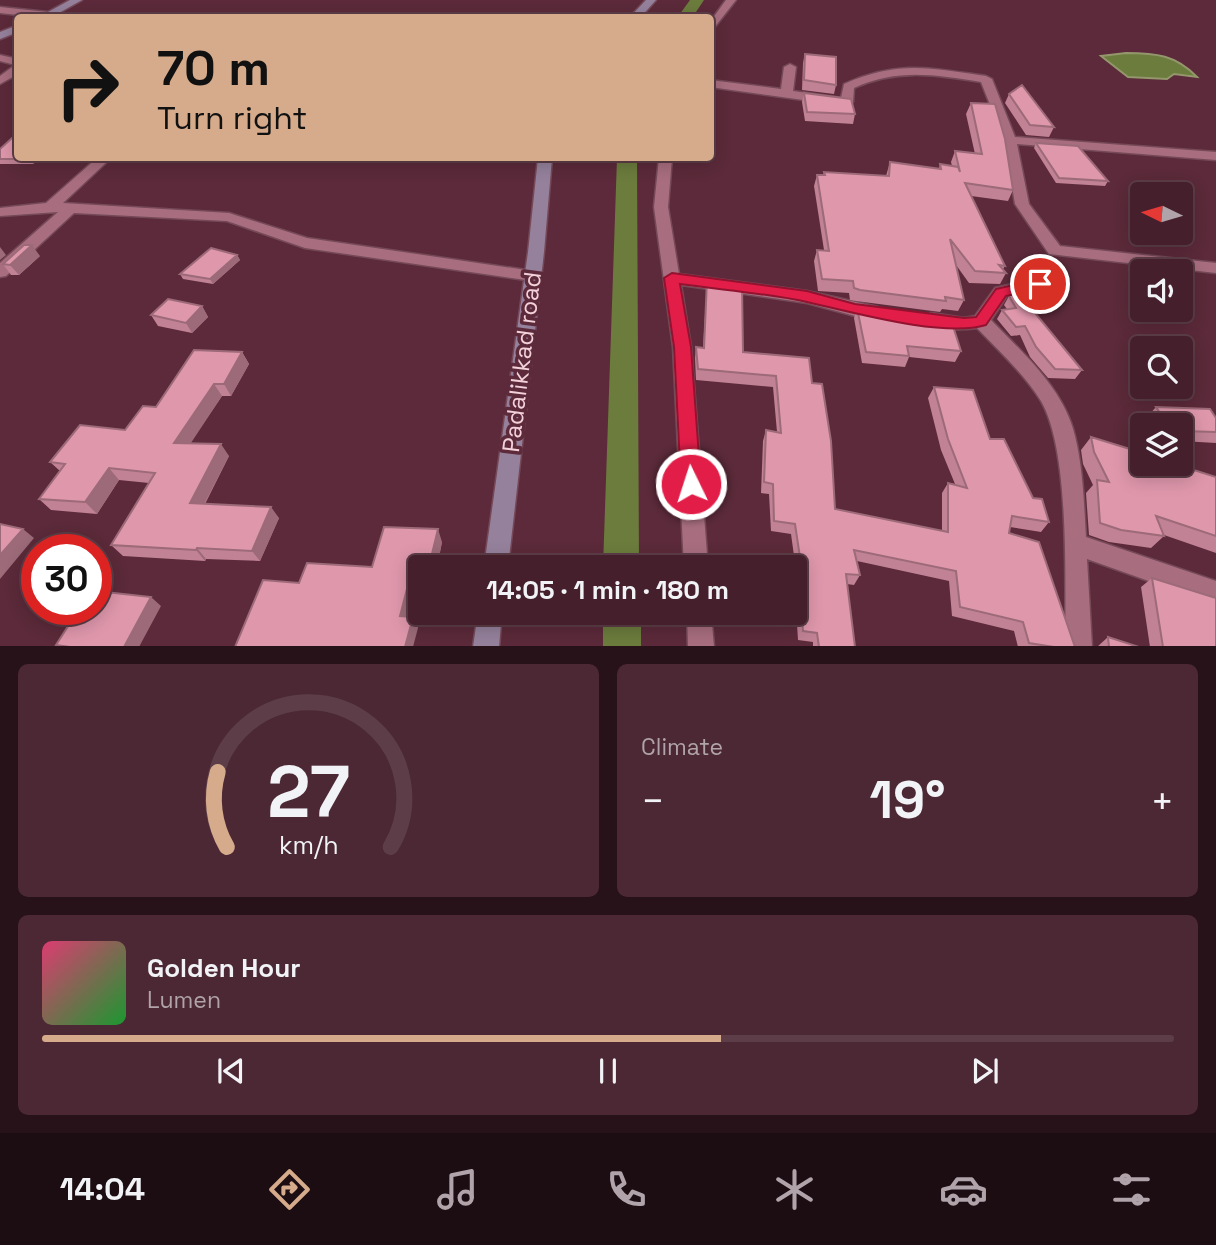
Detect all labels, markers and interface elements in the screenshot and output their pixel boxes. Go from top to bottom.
text: 70 m [157,37,270,99]
icon: right [42,42,133,133]
text: Turn right [157,98,307,138]
north arrow [1130,182,1194,245]
map controls [1130,182,1193,476]
pin [1010,254,1070,314]
button: sound [1130,259,1193,322]
icon: arrive [1021,265,1059,303]
street label: Padalikkad road [495,270,548,454]
button: search [1130,336,1193,399]
button: layers [1130,413,1193,476]
position arrow [654,447,728,521]
speed limit sign: 30 [21,534,112,625]
text: 14:05 · 1 min · 180 m [486,573,729,607]
text: Climate [641,732,723,762]
text: 27 [267,745,350,838]
text: 19° [869,767,946,833]
text: − [641,777,665,825]
text: + [1150,777,1174,825]
text: km/h [279,828,338,860]
text: Golden Hour [147,951,301,985]
text: Lumen [147,985,221,1015]
icon: previous [212,1052,250,1090]
icon: pause [589,1052,627,1090]
icon: next [966,1052,1004,1090]
icon: directions [265,1165,314,1214]
icon: music [433,1165,482,1214]
icon: phone [602,1165,651,1214]
icon: climate [770,1165,819,1214]
icon: car [939,1165,988,1214]
icon: filters [1107,1165,1156,1214]
text: 14:04 [60,1169,145,1209]

